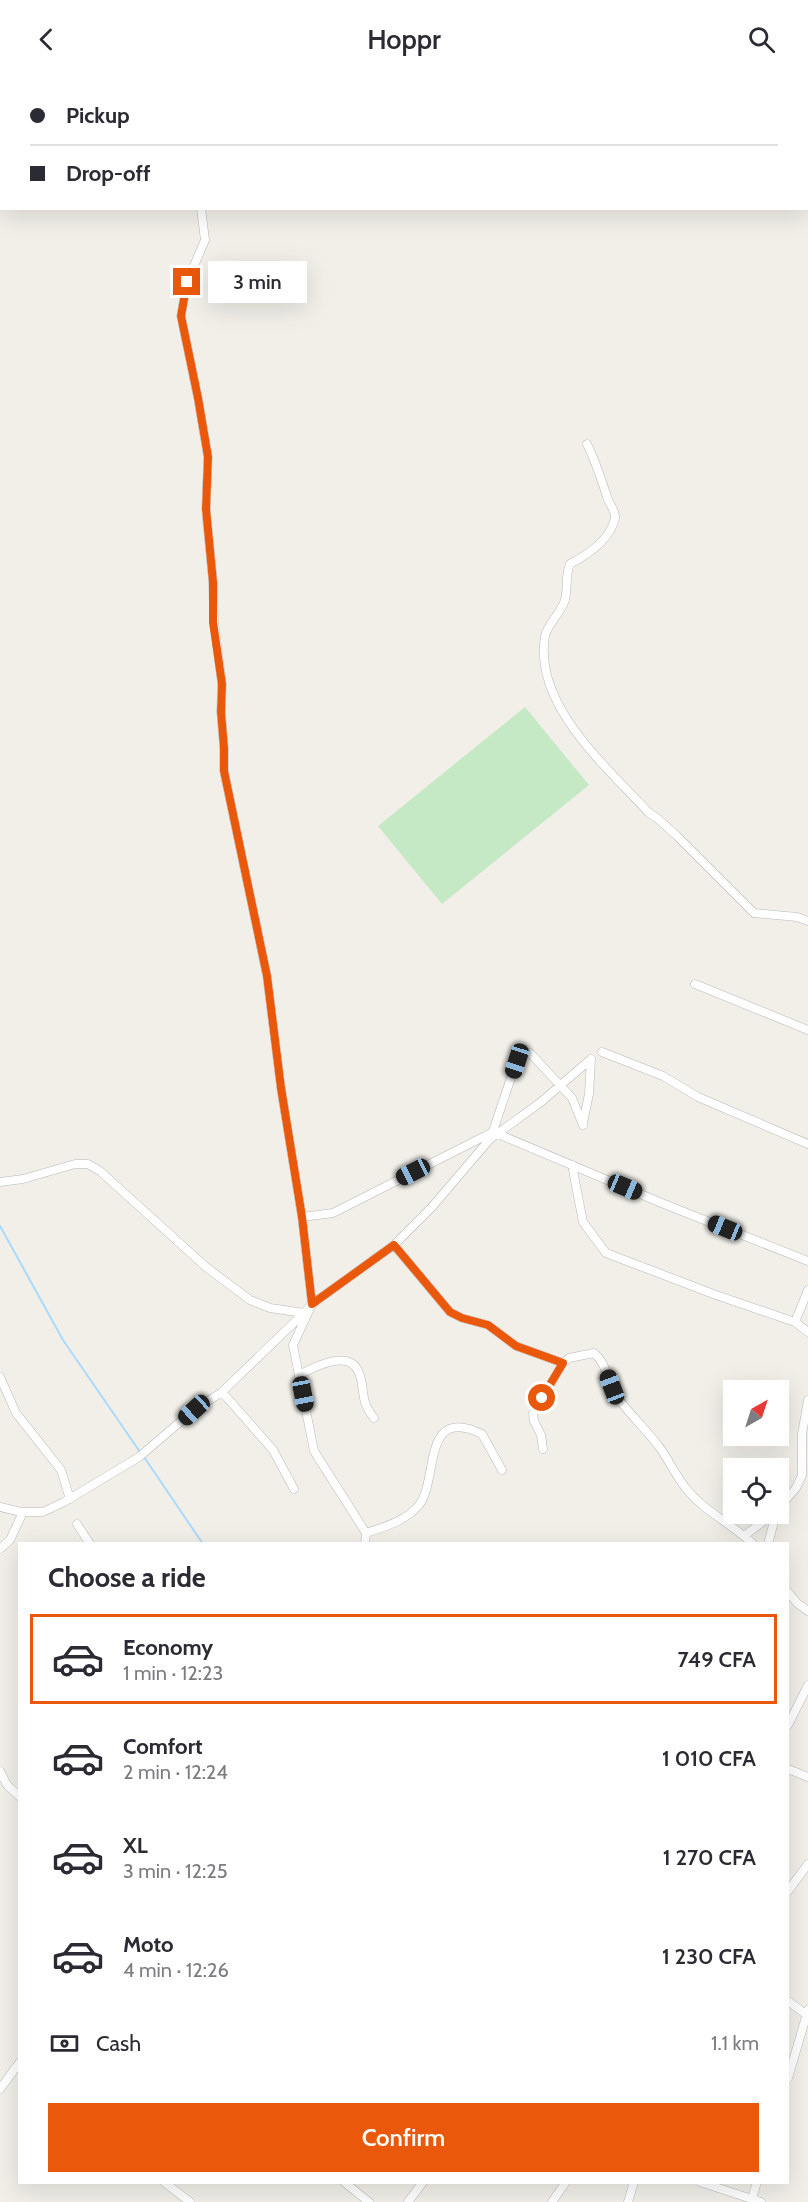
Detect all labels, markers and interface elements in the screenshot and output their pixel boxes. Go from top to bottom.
icon: back [30,23,63,56]
text: Hoppr [367,23,441,56]
icon: search [745,23,778,56]
text: Pickup [66,102,130,129]
text: Drop-off [66,160,150,187]
callout: 3 min [208,261,307,303]
route end [173,268,200,295]
text: 3 min [233,270,282,294]
car [503,1041,531,1081]
car [393,1156,433,1188]
car [605,1172,645,1202]
car [705,1213,745,1243]
car [597,1367,627,1407]
car [291,1375,315,1413]
north arrow [723,1380,789,1446]
map controls [723,1380,789,1524]
route start [528,1384,555,1411]
car [175,1391,213,1429]
button: locate [723,1458,789,1524]
text: Choose a ride [48,1561,206,1594]
icon: car [51,1632,105,1686]
text: Economy [123,1634,213,1661]
text: 749 CFA [677,1646,756,1673]
text: 1 min · 12:23 [123,1661,223,1685]
icon: car [51,1731,105,1785]
text: Comfort [123,1733,202,1760]
text: 1 010 CFA [662,1745,756,1772]
text: 2 min · 12:24 [123,1760,228,1784]
icon: car [51,1830,105,1884]
text: XL [123,1832,148,1859]
text: 1 270 CFA [663,1844,756,1871]
text: 3 min · 12:25 [123,1859,228,1883]
icon: car [51,1929,105,1983]
text: Moto [123,1931,174,1958]
text: 1 230 CFA [662,1943,756,1970]
text: 4 min · 12:26 [123,1958,229,1982]
icon: cash [48,2027,81,2060]
text: Cash [96,2030,141,2057]
text: 1.1 km [711,2031,759,2055]
button: Confirm [48,2103,759,2172]

